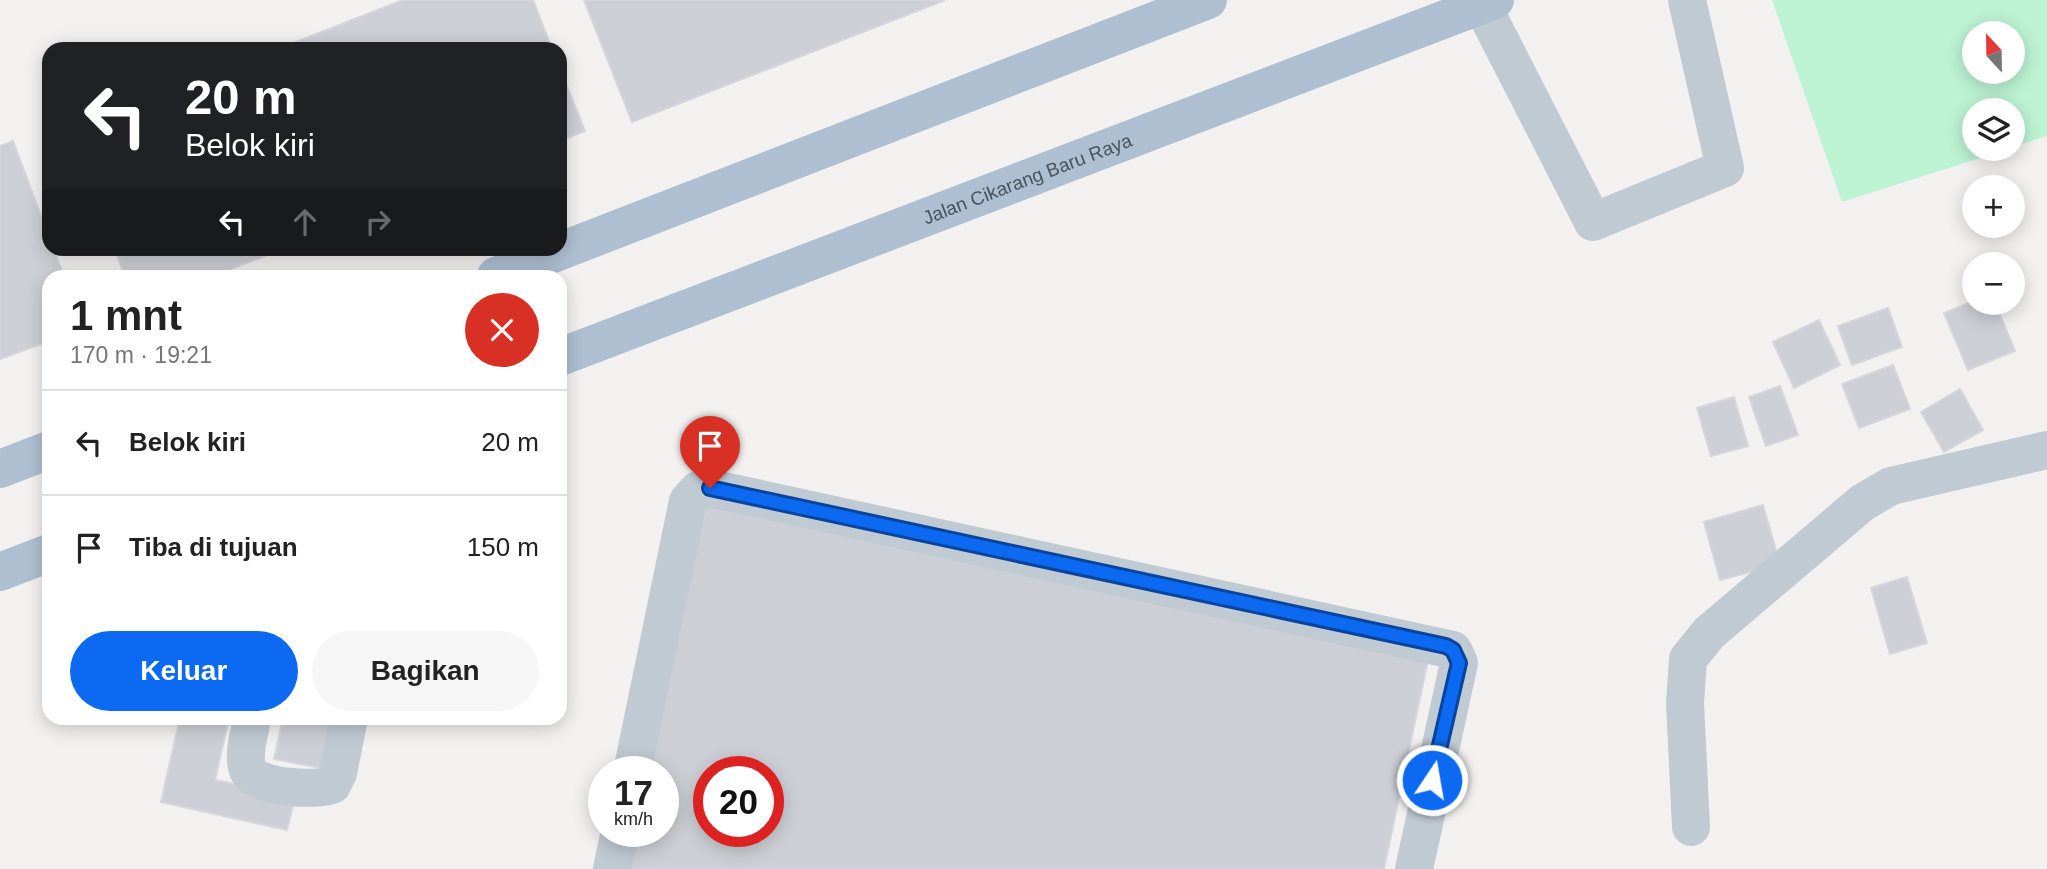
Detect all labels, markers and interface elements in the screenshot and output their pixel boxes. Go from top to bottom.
north arrow [1962,21,2025,84]
map controls [1962,21,2025,315]
icon: left [70,70,161,161]
text: 20 m [185,70,297,124]
button: layers [1962,98,2025,161]
text: Belok kiri [185,127,315,163]
street label: Jalan Cikarang Baru Raya [920,130,1135,229]
button: + [1962,175,2025,238]
icon: left [213,203,251,241]
icon: ahead [286,203,324,241]
icon: right [359,203,397,241]
button: − [1962,252,2025,315]
text: 1 mnt [70,292,182,339]
button: close [465,293,539,367]
text: 170 m · 19:21 [70,342,212,368]
pin [680,416,740,488]
icon: left [70,424,108,462]
text: Belok kiri [129,427,246,457]
text: 20 m [481,427,539,457]
icon: arrive [691,427,729,465]
icon: arrive [70,529,108,567]
text: Tiba di tujuan [129,532,298,562]
text: 150 m [467,532,539,562]
button: Keluar [70,631,298,711]
button: Bagikan [312,631,539,711]
position arrow [1395,743,1469,817]
speed limit sign: 20 [693,756,784,847]
text: 17 [614,773,653,812]
text: km/h [614,809,653,829]

